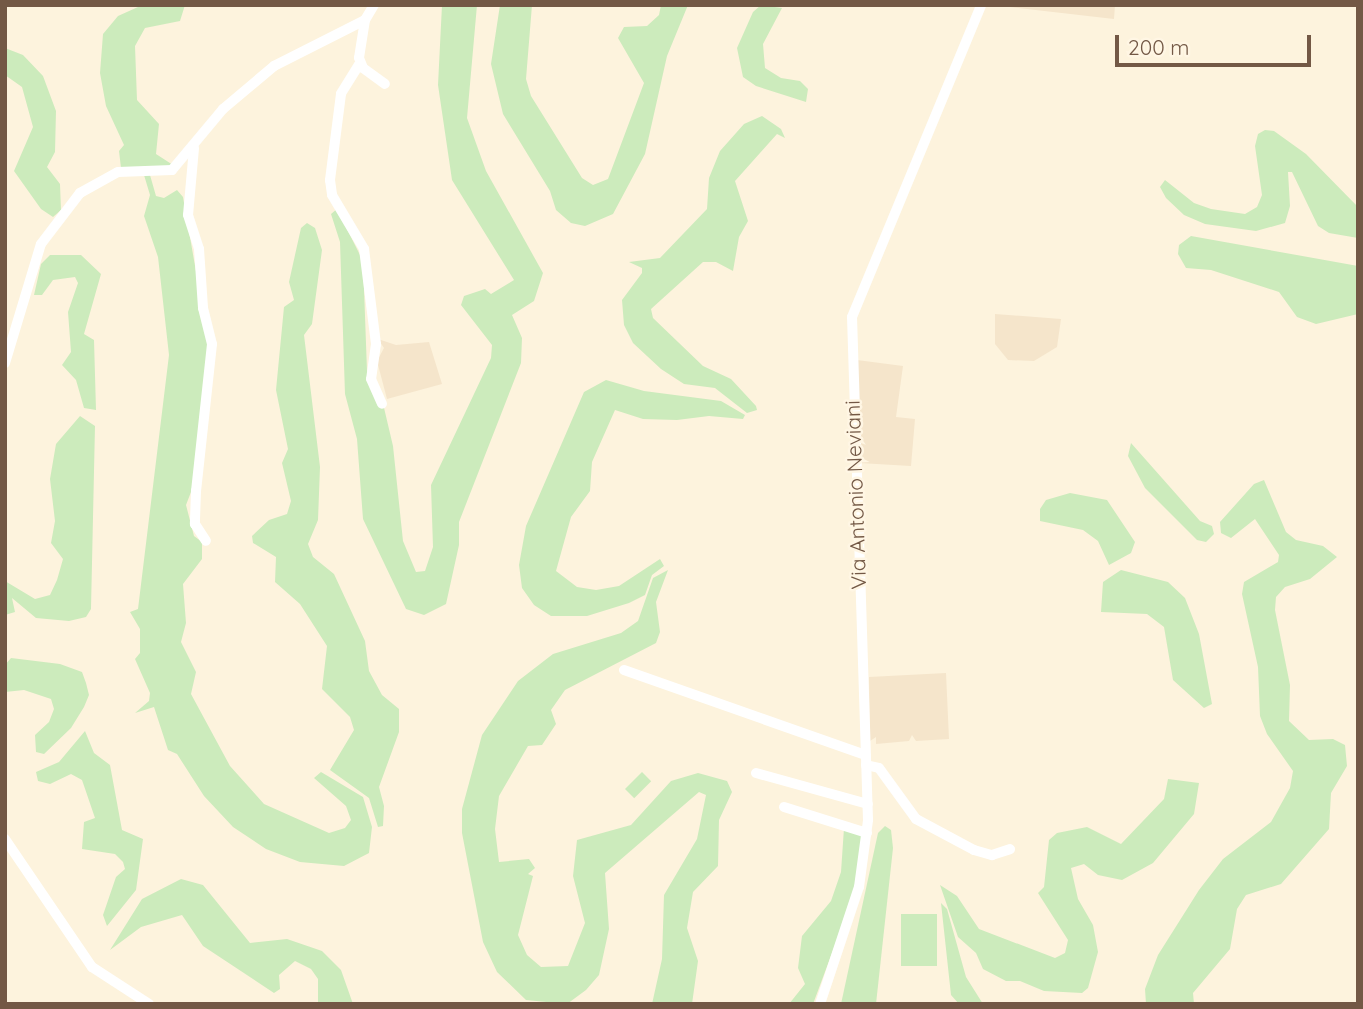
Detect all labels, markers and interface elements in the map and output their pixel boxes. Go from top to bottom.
scale bar [1118,21,1314,65]
text: 200 m [1128,34,1190,60]
street label: Via Antonio Neviani [839,400,871,590]

